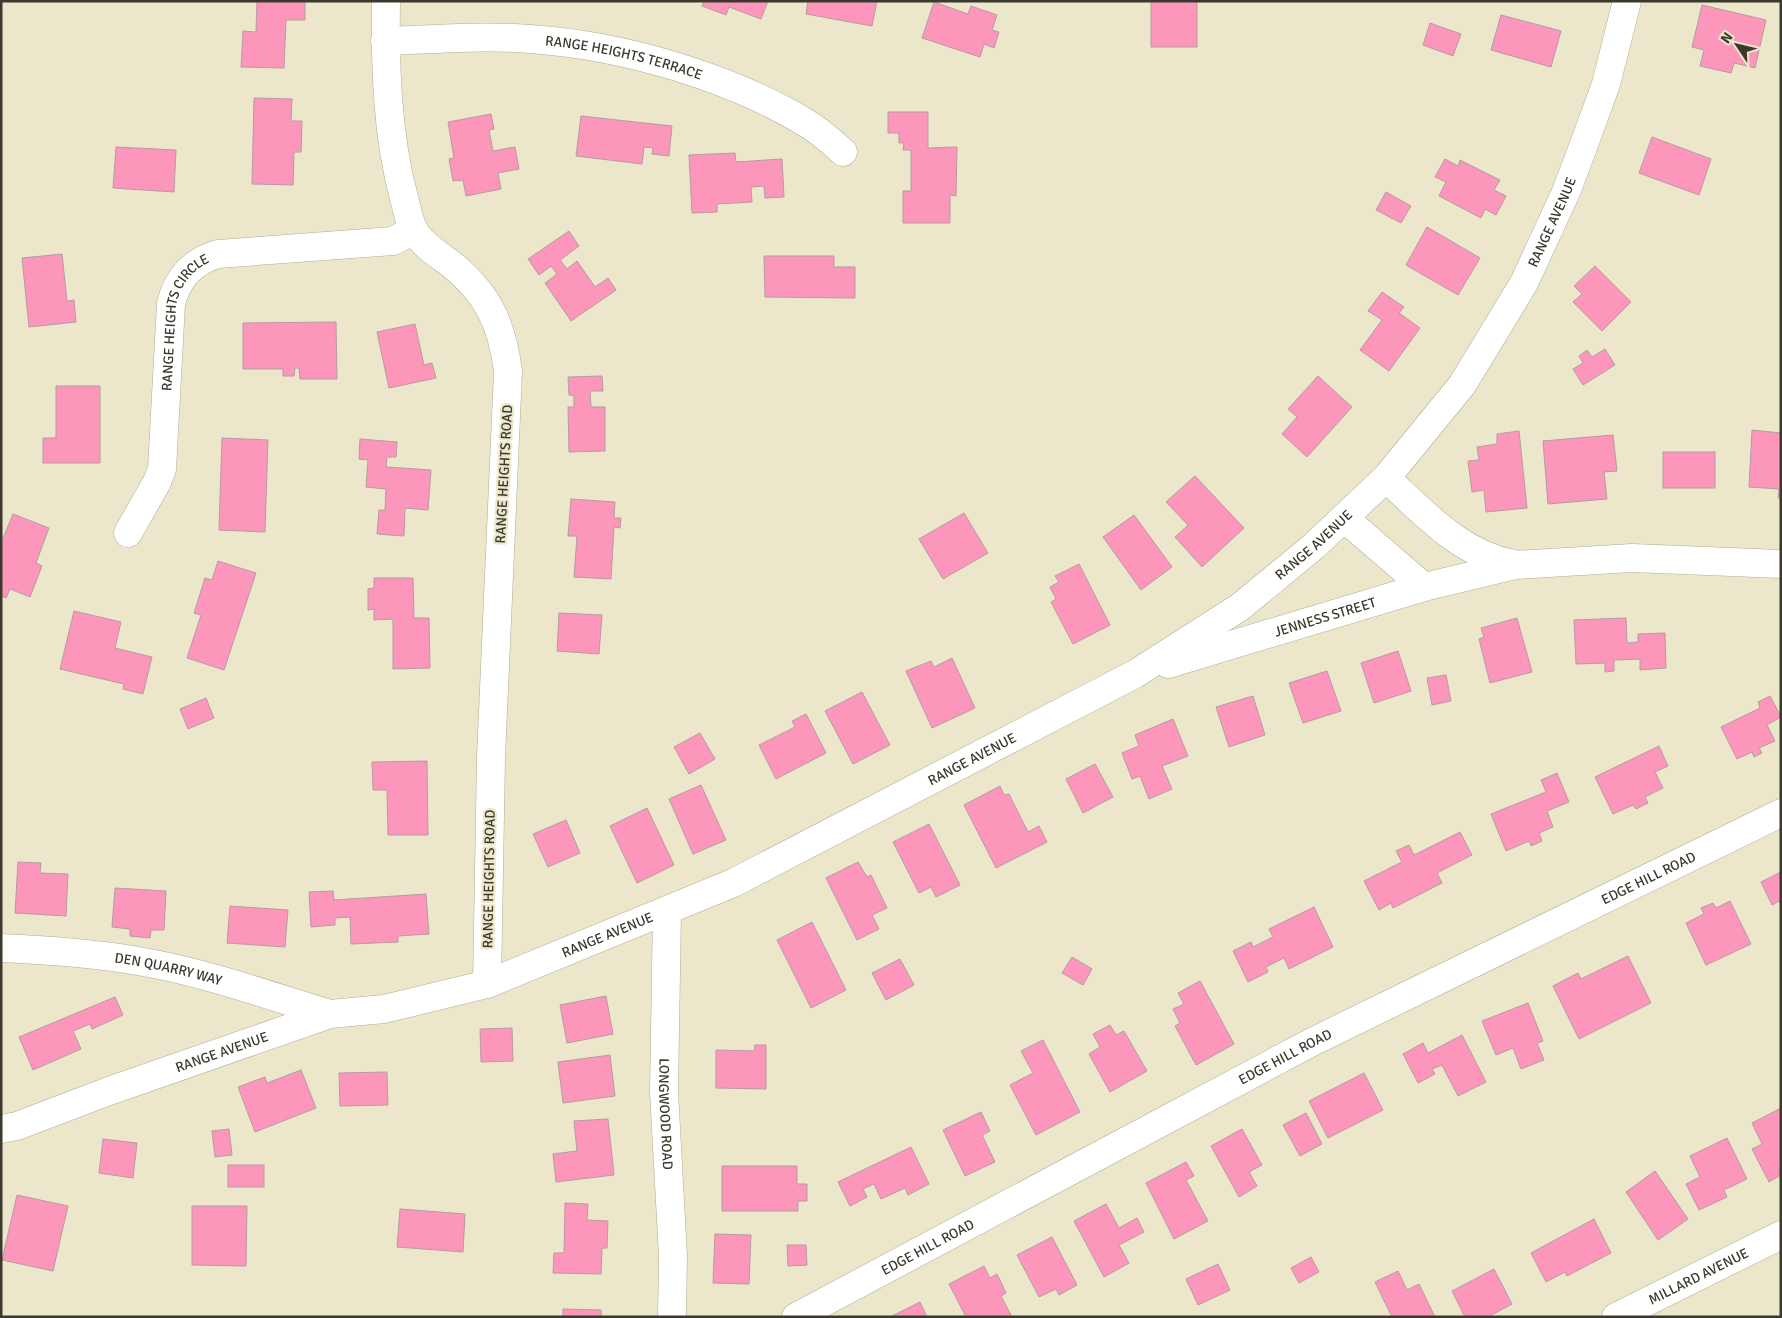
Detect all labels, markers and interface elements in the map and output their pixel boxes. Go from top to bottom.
north arrow [1712,20,1762,70]
text: N [1717,29,1737,47]
street label: RANGE HEIGHTS TERRACE [544,32,705,83]
street label: RANGE AVENUE [1524,174,1579,270]
street label: RANGE HEIGHTS CIRCLE [158,250,212,391]
street label: RANGE HEIGHTS ROAD [492,404,516,544]
street label: RANGE AVENUE [1272,506,1356,583]
street label: JENNESS STREET [1272,593,1378,640]
street label: RANGE AVENUE [925,729,1019,789]
street label: RANGE HEIGHTS ROAD [479,809,499,949]
street label: EDGE HILL ROAD [1598,848,1698,908]
street label: RANGE AVENUE [559,908,656,961]
street label: DEN QUARRY WAY [114,949,224,989]
street label: EDGE HILL ROAD [1235,1025,1334,1088]
street label: RANGE AVENUE [173,1028,270,1076]
street label: LONGWOOD ROAD [655,1058,677,1170]
street label: EDGE HILL ROAD [878,1215,977,1279]
street label: MILLARD AVENUE [1646,1244,1751,1308]

